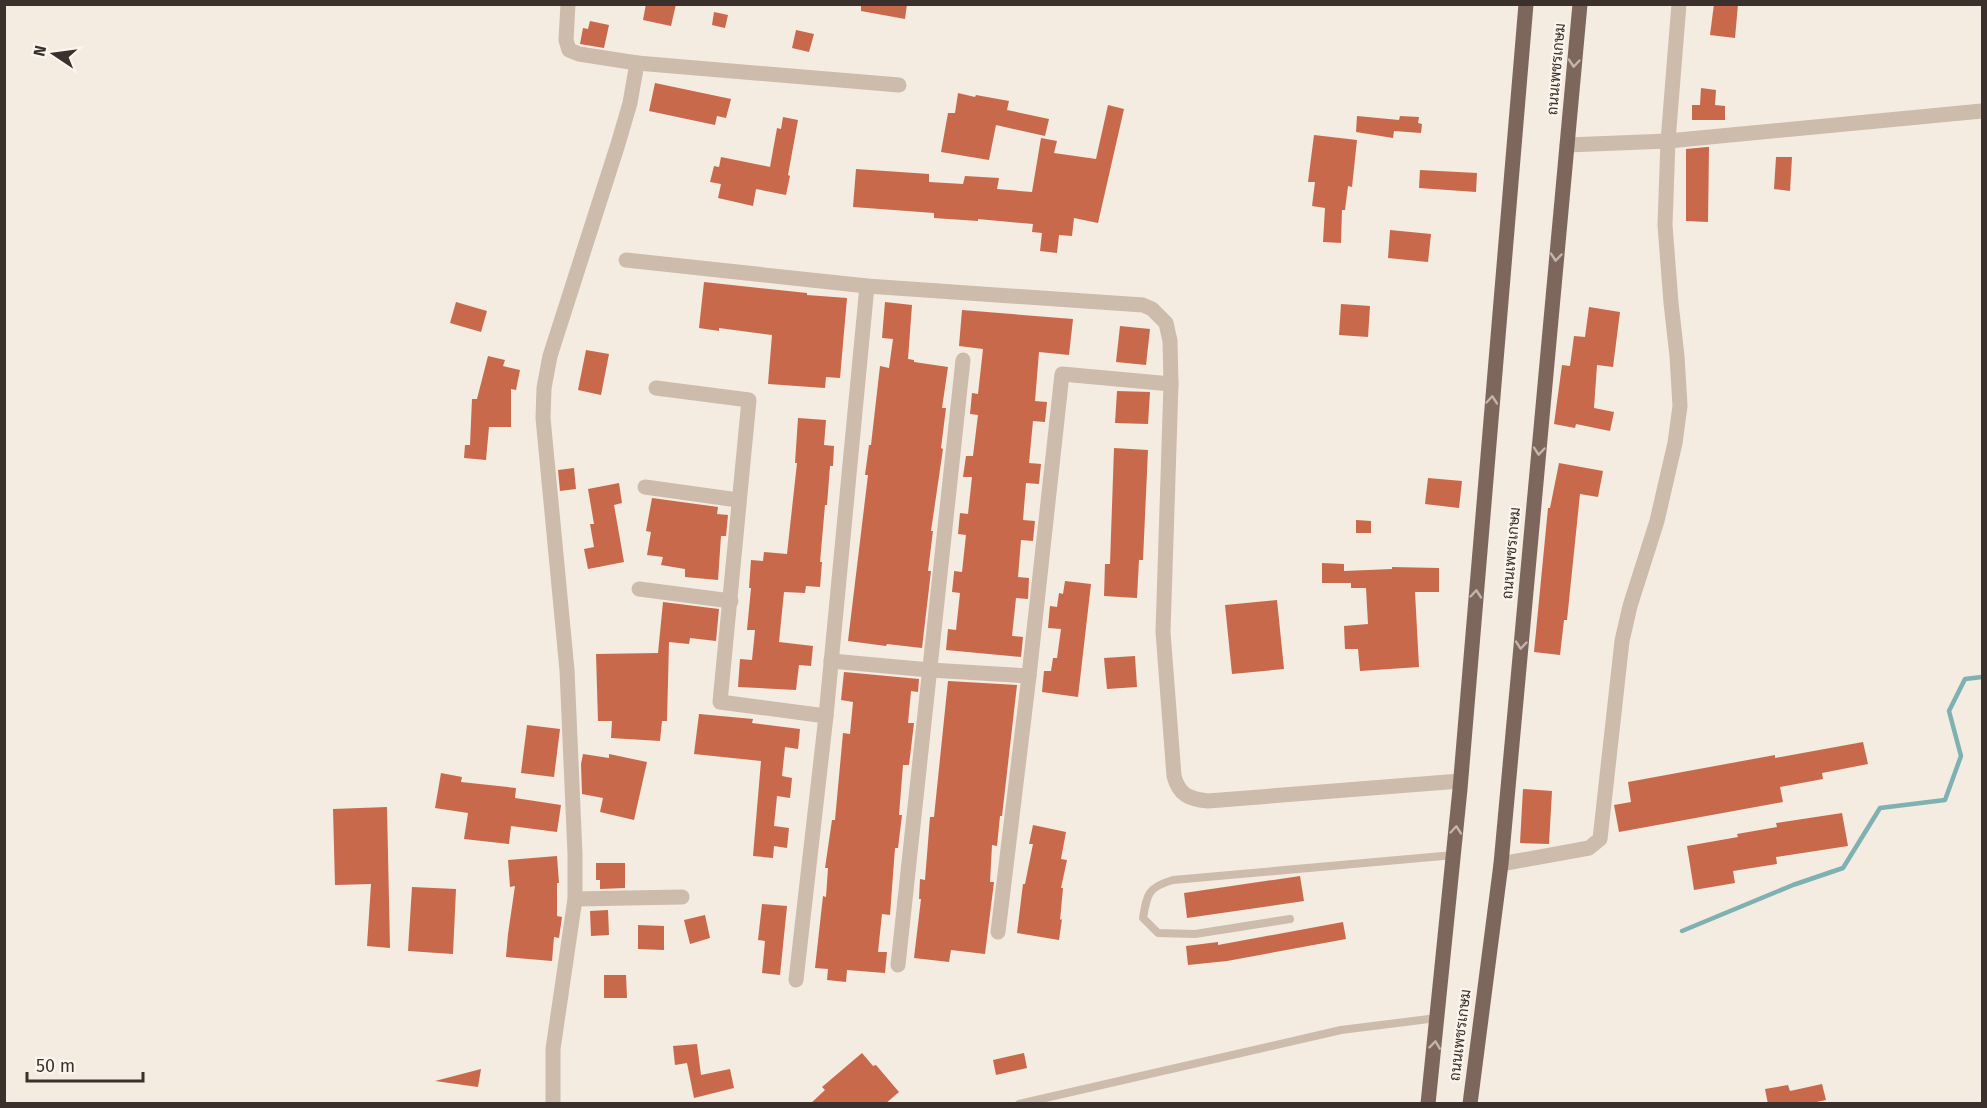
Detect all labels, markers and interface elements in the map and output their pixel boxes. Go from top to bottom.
street label: ถนนเพชรเกษม [1543,22,1569,116]
north arrow [24,24,84,84]
text: N [29,43,50,58]
one-way arrow [1568,58,1581,67]
one-way arrow [1550,252,1563,261]
one-way arrow [1485,395,1498,405]
one-way arrow [1533,447,1546,456]
street label: ถนนเพชรเกษม [1498,506,1524,600]
one-way arrow [1469,590,1482,599]
one-way arrow [1515,641,1528,650]
one-way arrow [1449,826,1462,835]
street label: ถนนเพชรเกษม [1445,988,1475,1082]
one-way arrow [1428,1041,1441,1050]
scale bar [27,1045,142,1083]
text: 50 m [36,1055,75,1077]

